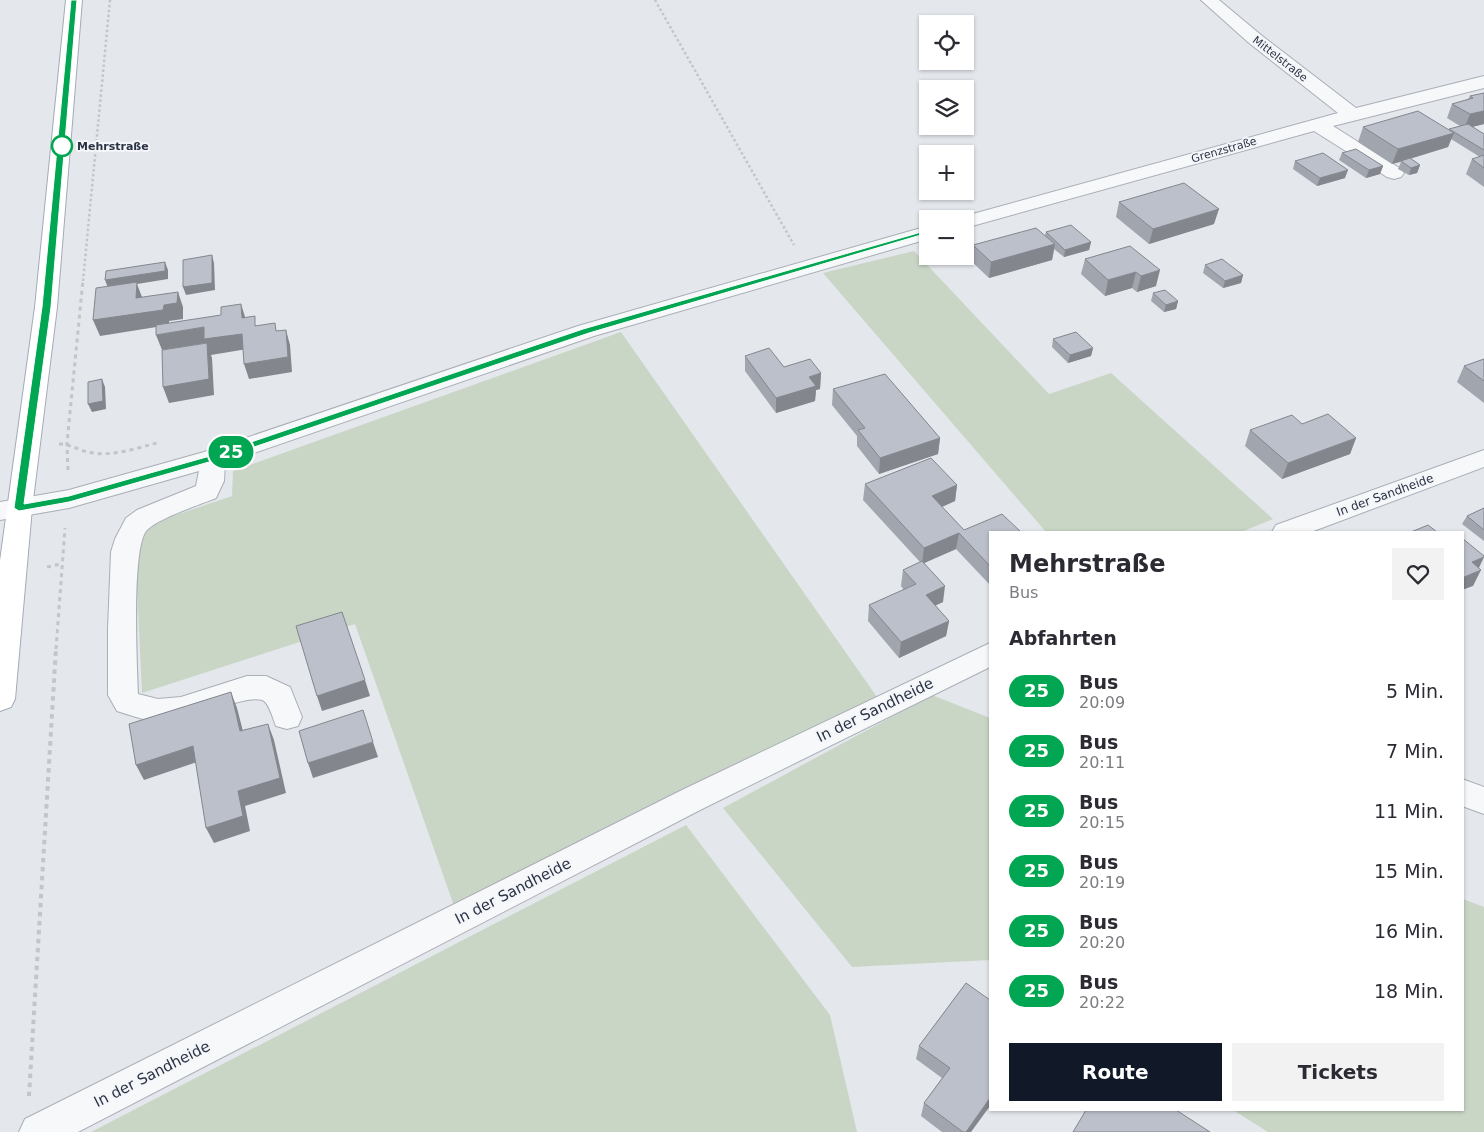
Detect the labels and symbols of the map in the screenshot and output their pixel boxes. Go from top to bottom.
street label: Mittelstraße [1250,34,1310,85]
street label: Grenzstraße [1190,134,1258,166]
marker: Mehrstraße [51,135,73,157]
place label: Mehrstraße [77,140,149,153]
line badge: 25 [208,436,254,468]
street label: In der Sandheide [1335,471,1435,519]
street label: In der Sandheide [814,674,936,746]
street label: In der Sandheide [452,854,574,928]
street label: In der Sandheide [91,1037,213,1111]

